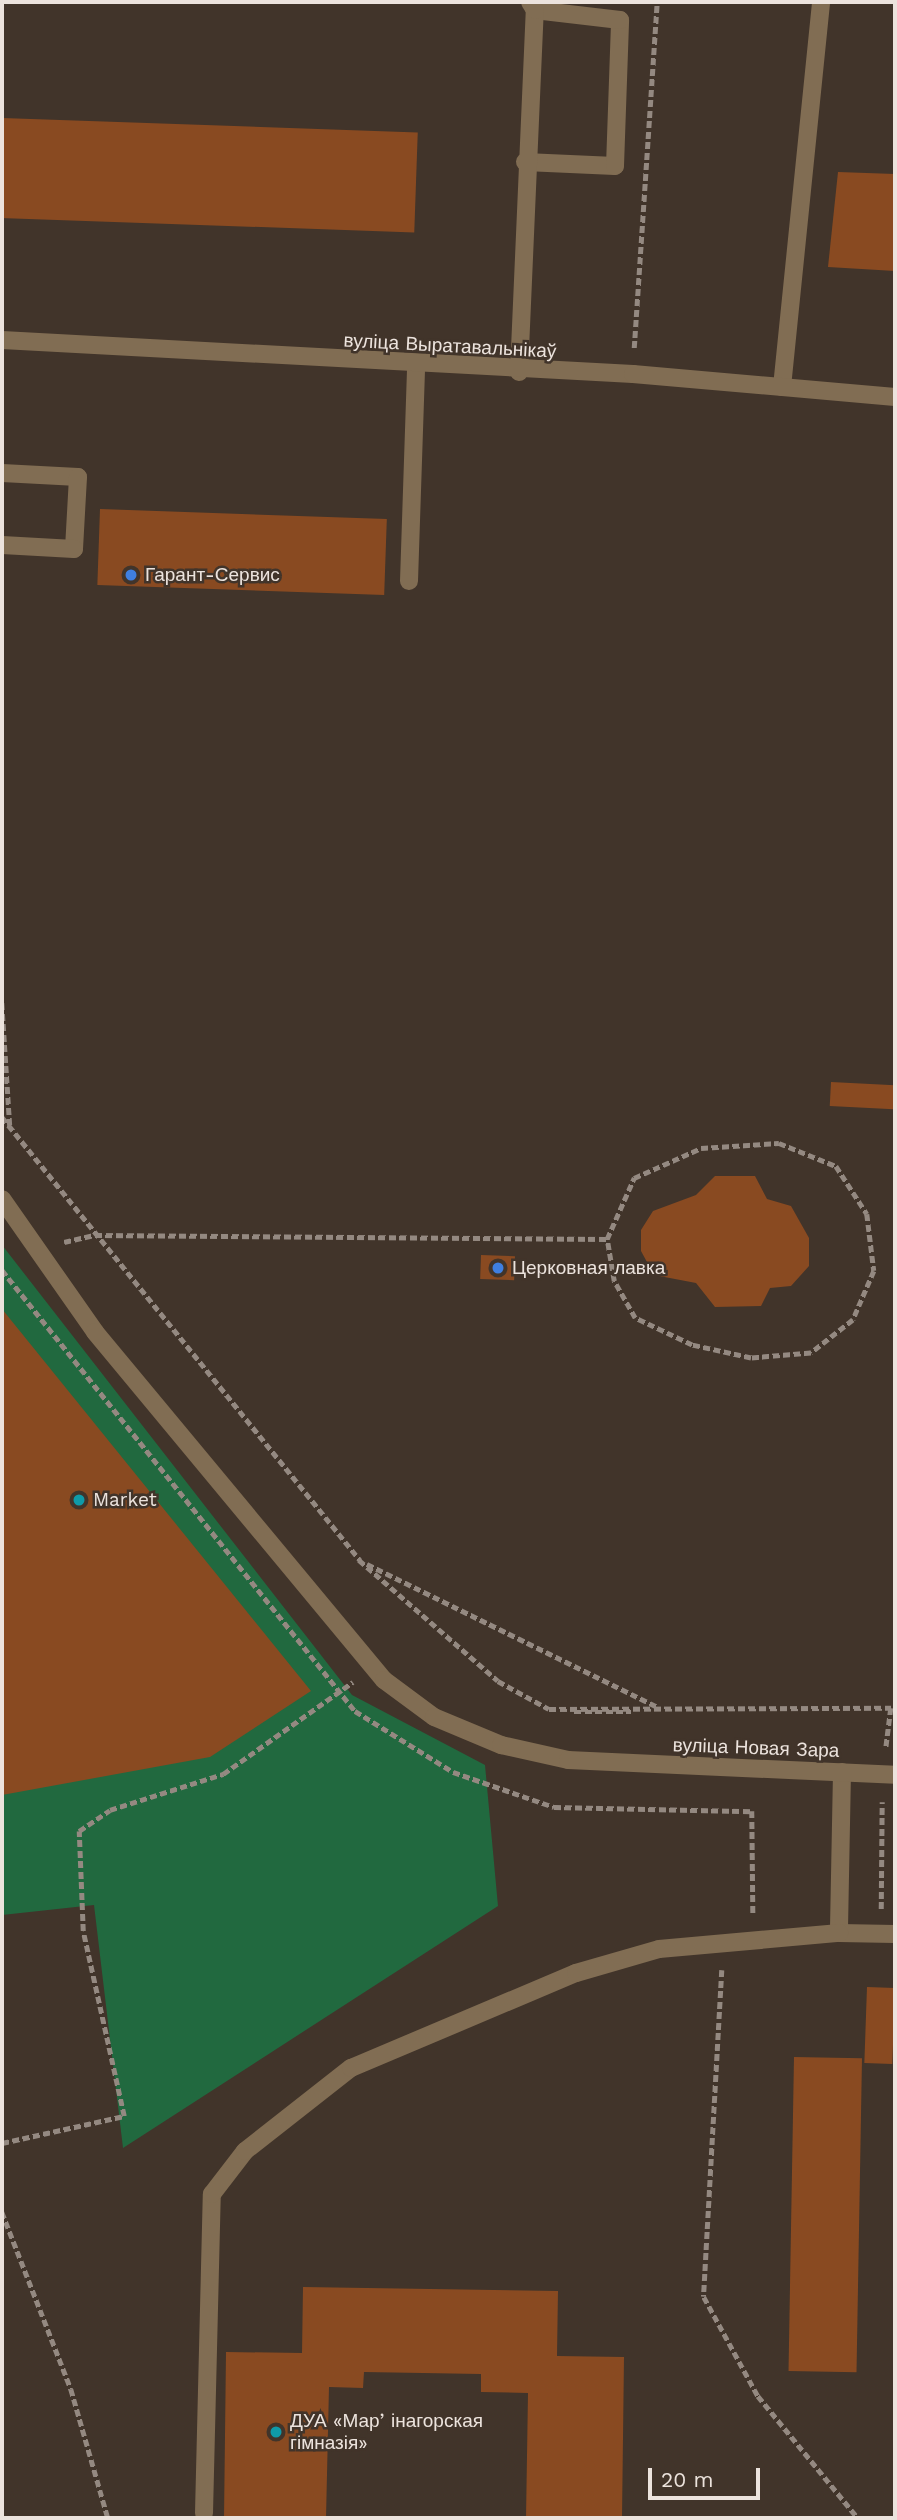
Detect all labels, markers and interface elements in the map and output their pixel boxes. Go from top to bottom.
street label: вуліца Выратавальнікаў [343,329,557,363]
place label: Гарант-Сервис [145,564,280,586]
marker: Гарант-Сервис [123,567,139,583]
place label: Церковная лавка [512,1257,665,1279]
marker: Церковная лавка [490,1260,506,1276]
place label: Market [93,1489,157,1511]
marker: Market [71,1492,87,1508]
street label: вуліца Новая Зара [672,1734,840,1762]
place label: ДУА «Марʼінагорская гімназія» [290,2410,483,2454]
marker: ДУА «Марʼінагорская гімназія» [268,2424,284,2440]
scale bar [652,2454,764,2498]
text: 20 m [661,2467,713,2492]

